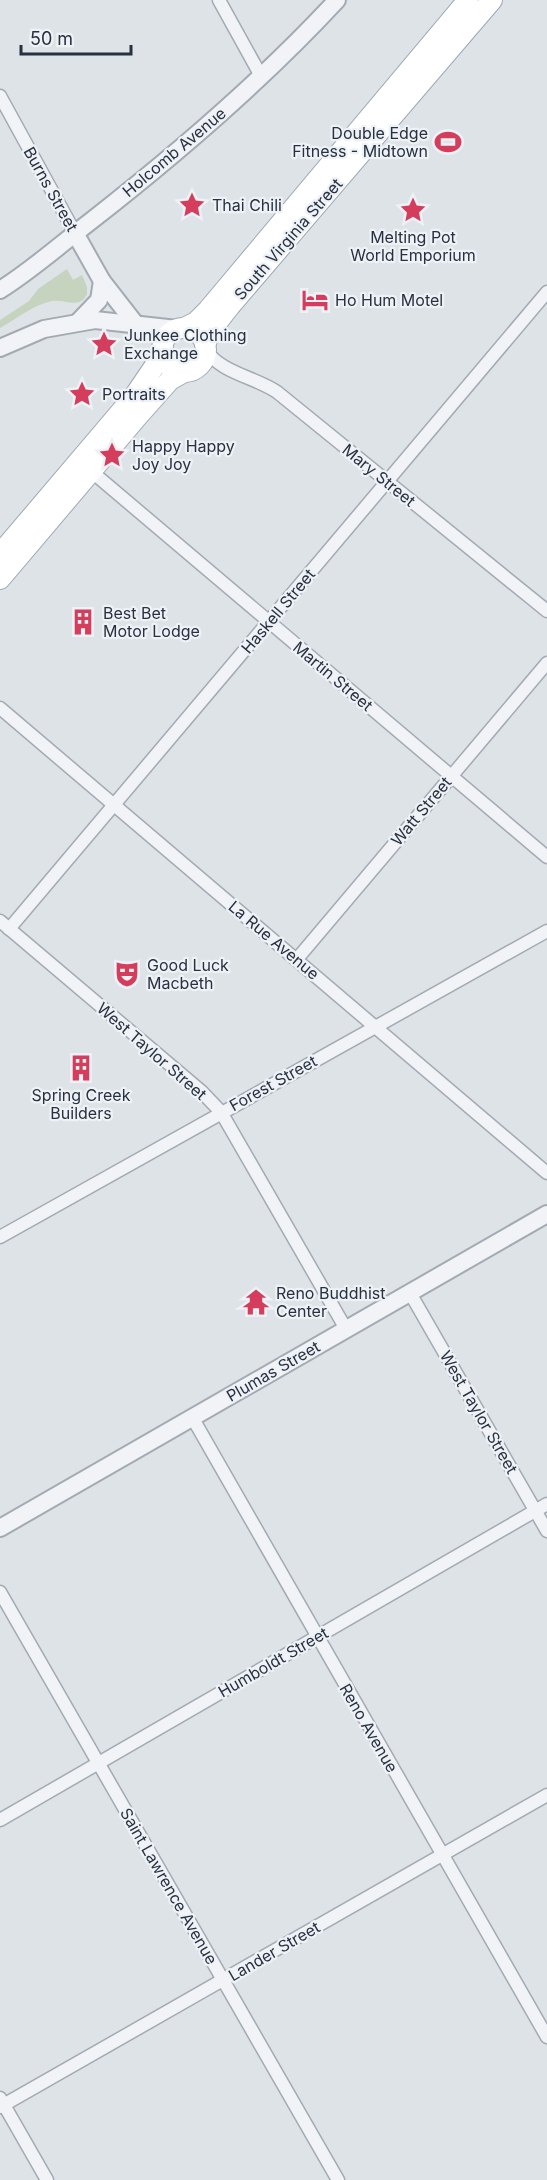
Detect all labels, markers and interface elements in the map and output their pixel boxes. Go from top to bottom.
scale bar [21,18,130,56]
text: 50 m [30,28,73,49]
street label: Holcomb Avenue [118,103,230,201]
place label: Double Edge Fitness - Midtown [292,123,428,161]
sports icon: Double Edge Fitness - Midtown [433,127,463,157]
street label: Burns Street [20,143,82,235]
street label: South Virginia Street [230,174,346,304]
place icon: Thai Chili [177,190,207,220]
place label: Thai Chili [212,195,282,215]
place icon: Melting Pot World Emporium [398,195,428,225]
place label: Melting Pot World Emporium [350,227,476,265]
hotel icon: Ho Hum Motel [300,285,330,315]
place label: Ho Hum Motel [335,290,443,310]
place label: Junkee Clothing Exchange [124,325,247,363]
place icon: Junkee Clothing Exchange [89,329,119,359]
place icon: Portraits [67,379,97,409]
place label: Portraits [102,384,166,404]
place label: Happy Happy Joy Joy [132,436,235,474]
street label: Mary Street [338,439,420,511]
place icon: Happy Happy Joy Joy [97,440,127,470]
street label: Haskell Street [237,565,319,657]
place label: Best Bet Motor Lodge [103,603,200,641]
building icon: Best Bet Motor Lodge [68,607,98,637]
street label: Martin Street [289,637,377,715]
street label: Watt Street [386,773,456,849]
street label: La Rue Avenue [225,896,323,984]
place label: Good Luck Macbeth [147,955,229,993]
theatre icon: Good Luck Macbeth [112,959,142,989]
street label: West Taylor Street [93,998,211,1104]
street label: Forest Street [226,1051,320,1115]
building icon: Spring Creek Builders [66,1053,96,1083]
place label: Spring Creek Builders [32,1085,131,1123]
place label: Reno Buddhist Center [276,1283,385,1321]
temple icon: Reno Buddhist Center [241,1287,271,1317]
street label: Plumas Street [223,1336,323,1406]
street label: West Taylor Street [436,1347,522,1477]
street label: Humboldt Street [215,1622,331,1702]
street label: Reno Avenue [336,1680,402,1776]
street label: Saint Lawrence Avenue [116,1804,222,1968]
street label: Lander Street [225,1917,323,1985]

